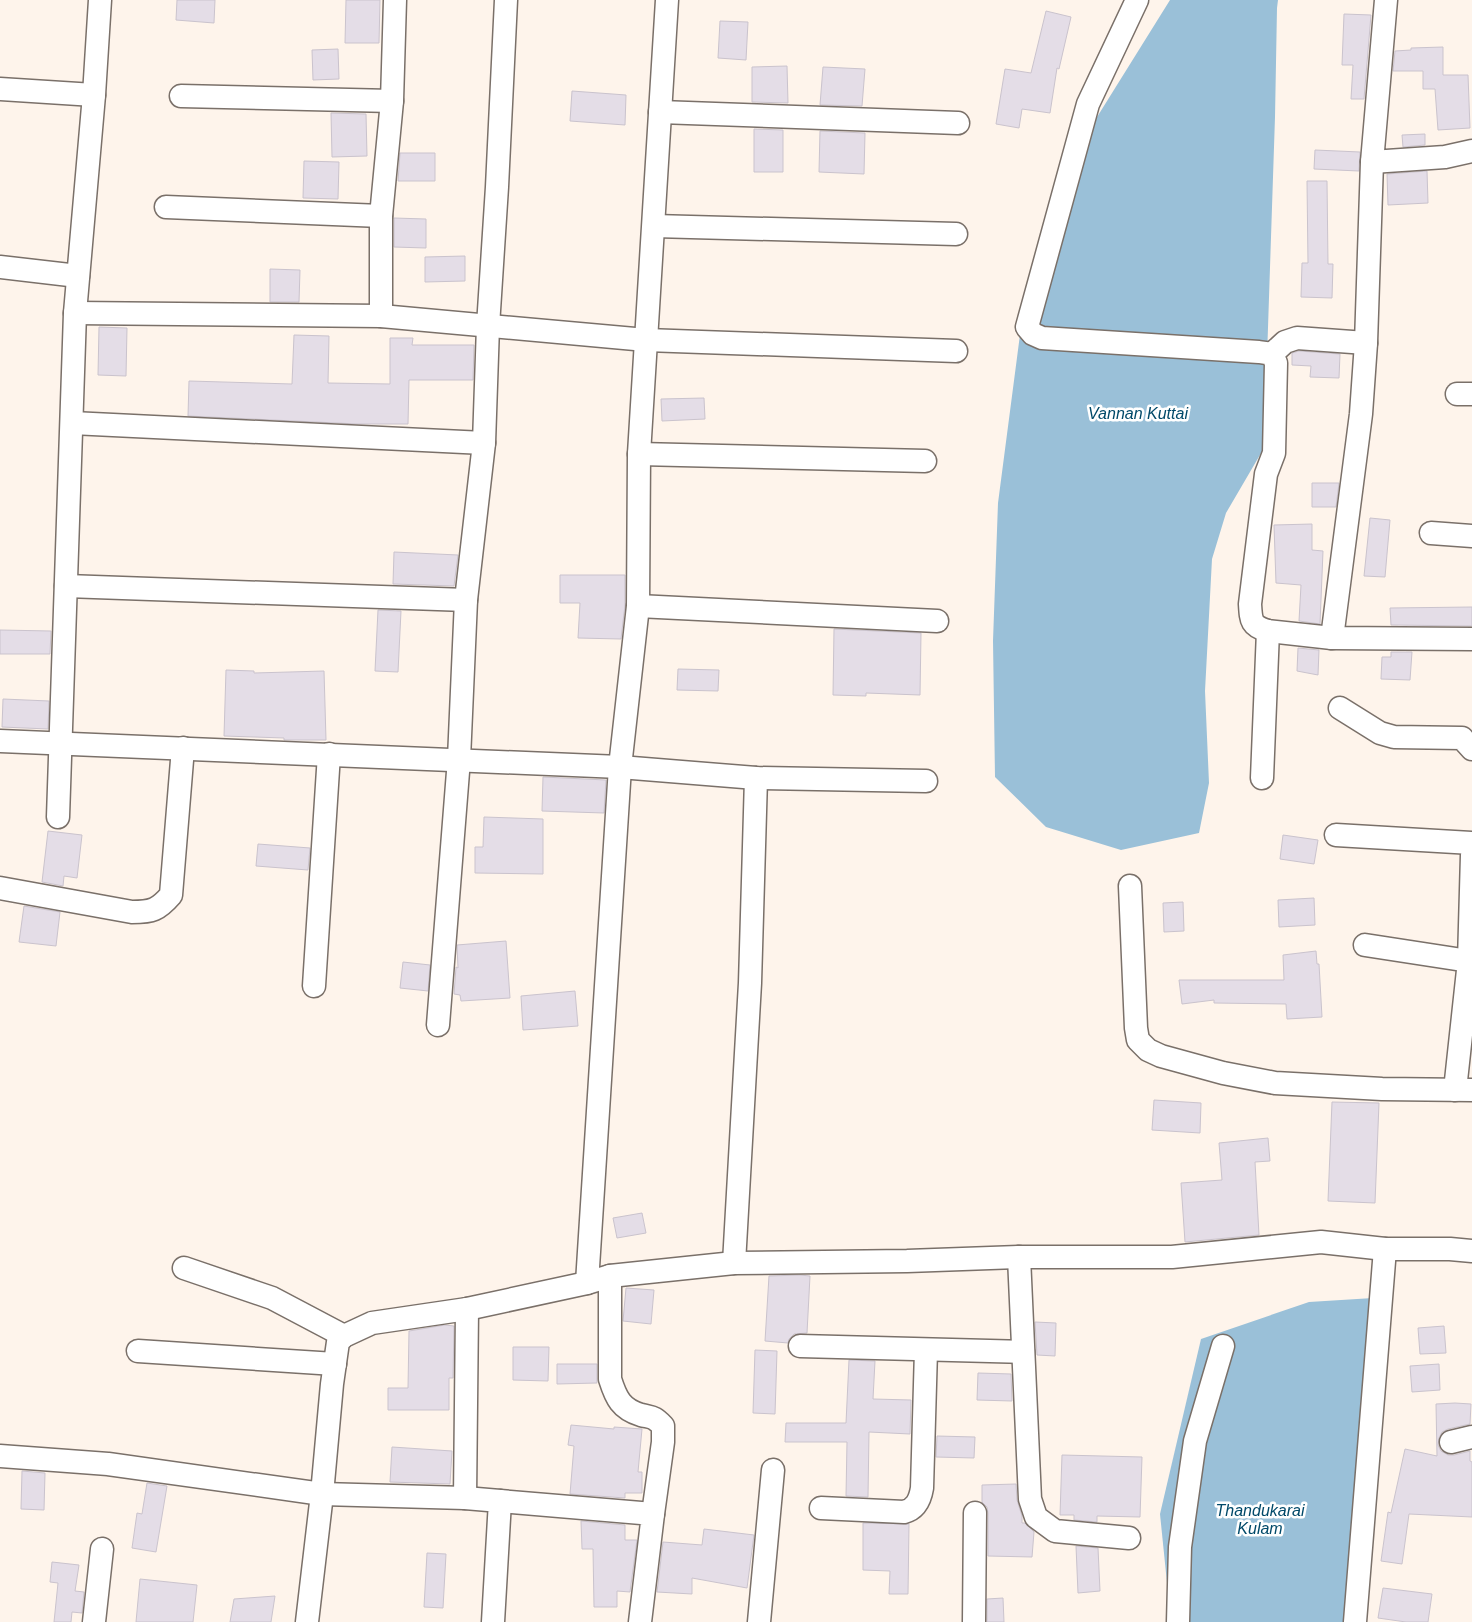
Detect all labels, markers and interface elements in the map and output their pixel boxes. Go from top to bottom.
water label: Vannan Kuttai [1088,405,1188,422]
water label: Thandukarai Kulam [1216,1502,1305,1537]

